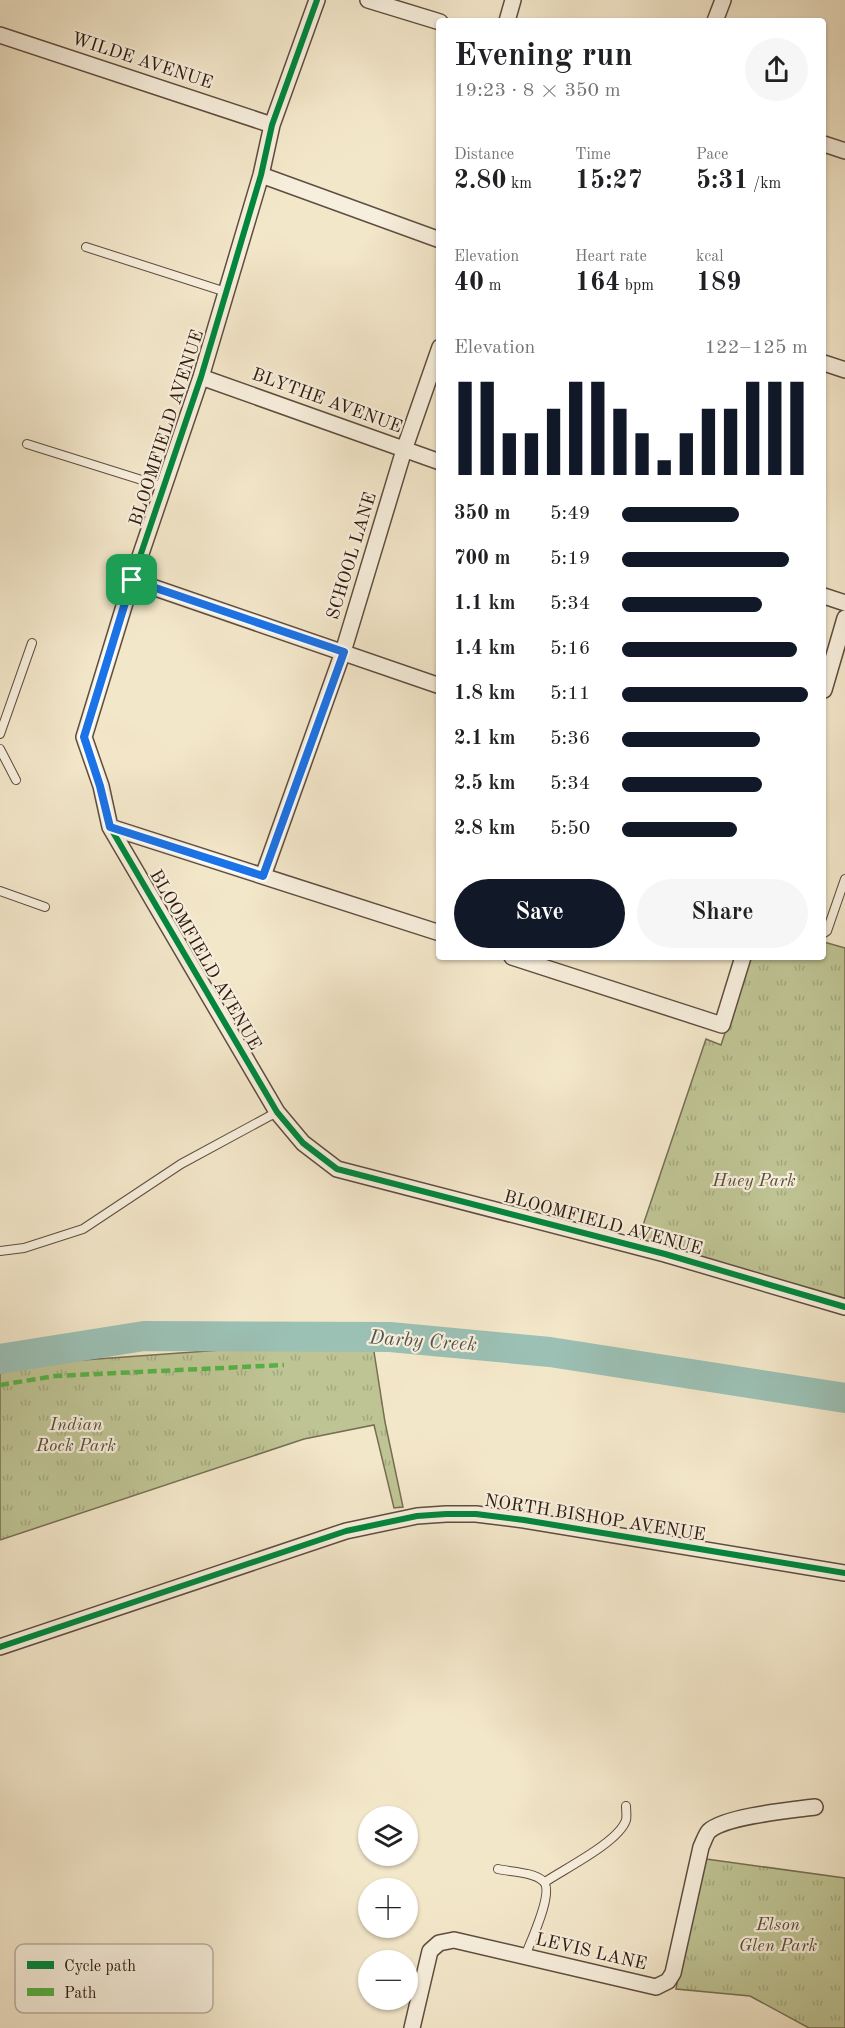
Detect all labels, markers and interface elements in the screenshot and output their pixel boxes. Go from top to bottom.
street label: WILDE AVENUE [69,30,215,92]
button: share [745,38,808,101]
text: Evening run [454,40,633,73]
text: 19:23 · 8 × 350 m [454,81,621,101]
text: Distance [454,147,514,163]
text: Time [575,147,611,163]
text: Pace [696,147,728,163]
text: 2.80 [454,168,507,194]
text: 15:27 [575,168,643,194]
text: 5:31 [696,168,749,194]
text: km [507,176,532,192]
text: /km [749,176,781,192]
text: Elevation [454,249,519,265]
text: Heart rate [575,249,647,265]
text: kcal [696,249,724,265]
text: 40 [454,270,484,296]
text: 164 [575,270,620,296]
text: 189 [696,270,741,296]
text: m [484,278,501,294]
text: bpm [620,278,654,294]
street label: BLOOMFIELD AVENUE [127,328,207,528]
text: Elevation [454,338,535,358]
text: 122–125 m [705,338,808,358]
street label: BLYTHE AVENUE [249,365,405,437]
street label: SCHOOL LANE [324,490,380,622]
text: 350 m [454,504,510,524]
text: 5:49 [550,504,590,524]
text: 700 m [454,549,510,569]
text: 5:19 [550,549,590,569]
pin [106,554,157,605]
icon: arrive [115,563,148,596]
text: 1.1 km [454,594,516,614]
text: 5:34 [550,594,590,614]
text: 1.4 km [454,639,516,659]
text: 5:16 [550,639,590,659]
text: 1.8 km [454,684,516,704]
text: 5:11 [550,684,590,704]
text: 2.1 km [454,729,516,749]
text: 5:36 [550,729,590,749]
text: 2.5 km [454,774,516,794]
text: 5:34 [550,774,590,794]
text: 2.8 km [454,819,516,839]
text: 5:50 [550,819,590,839]
street label: BLOOMFIELD AVENUE [146,867,264,1053]
button: Save [454,879,625,948]
button: Share [637,879,808,948]
park label: Huey Park [711,1172,796,1190]
street label: BLOOMFIELD AVENUE [502,1188,704,1258]
water label: Darby Creek [367,1328,478,1356]
park label: Indian Rock Park [35,1416,116,1455]
street label: NORTH BISHOP AVENUE [483,1492,707,1544]
map controls [358,1806,418,2010]
button: layers [358,1806,418,1866]
button: + [358,1878,418,1938]
park label: Elson Glen Park [739,1916,817,1955]
street label: LEVIS LANE [534,1930,648,1974]
legend [15,1944,213,2013]
button: − [358,1950,418,2010]
text: Cycle path [64,1959,136,1975]
text: Path [64,1986,97,2002]

